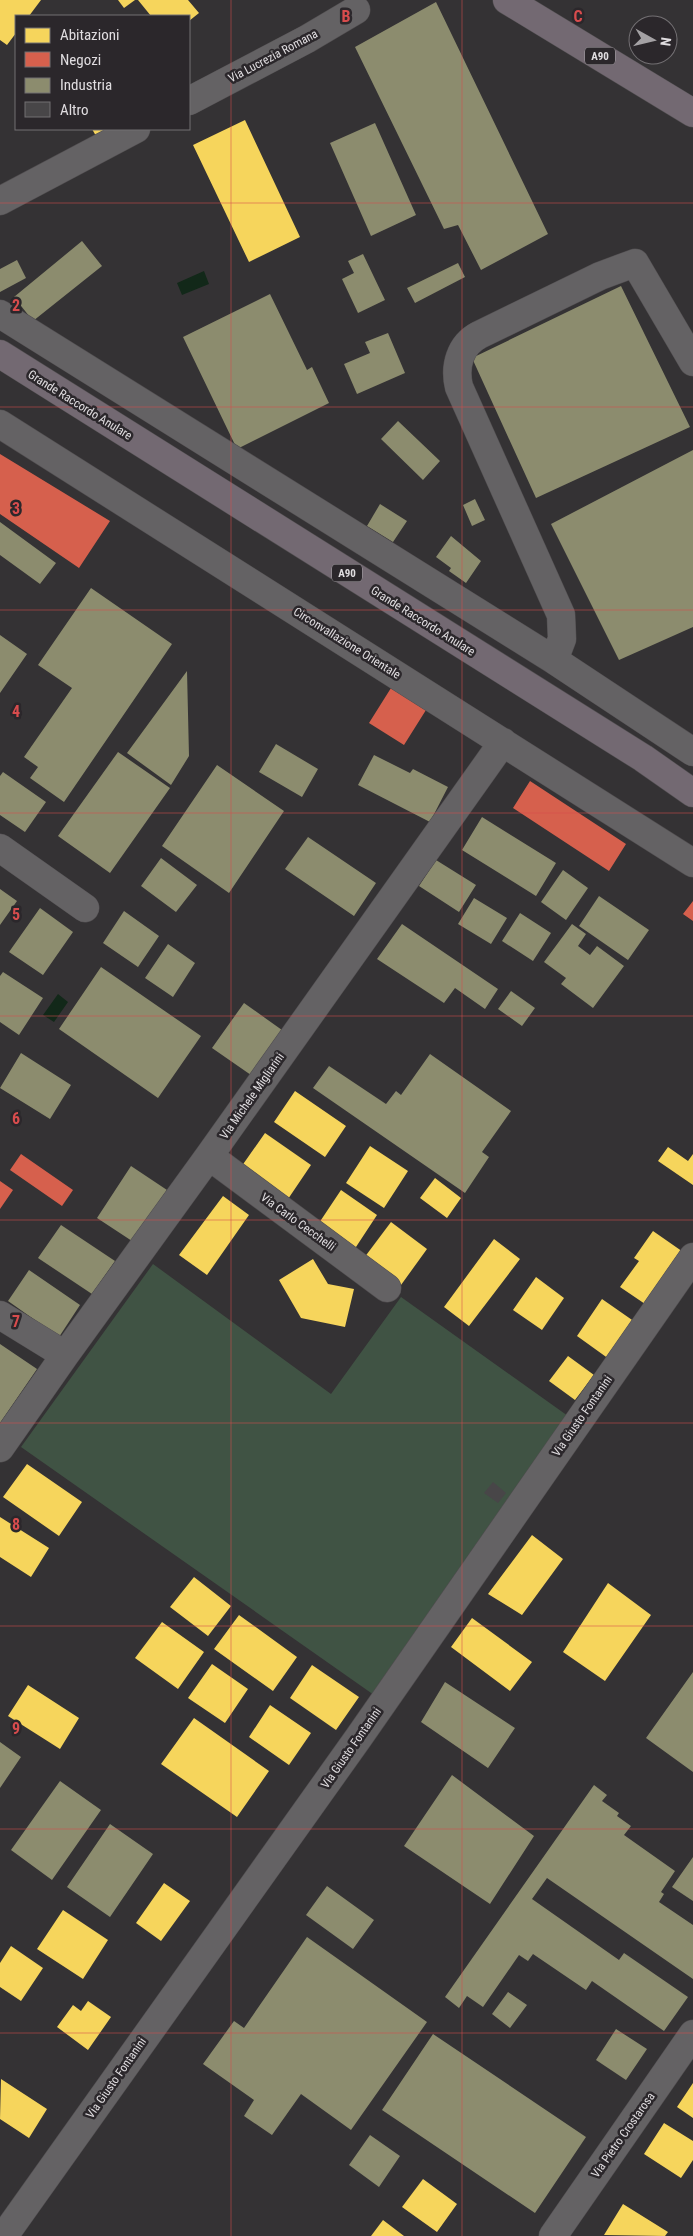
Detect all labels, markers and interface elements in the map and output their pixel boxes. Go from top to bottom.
text: B [342,7,351,26]
text: C [573,7,583,26]
legend [15,15,190,130]
north arrow [628,15,678,65]
text: Abitazioni [60,26,119,44]
street label: Via Lucrezia Romana [226,26,320,85]
text: N [657,36,674,47]
road number: A90 [585,48,615,64]
text: Negozi [60,51,101,69]
text: Industria [60,76,112,94]
text: Altro [60,101,88,119]
text: 2 [12,296,20,315]
street label: Grande Raccordo Anulare [25,367,135,443]
text: 3 [12,499,20,518]
road number: A90 [332,564,362,582]
street label: Grande Raccordo Anulare [368,583,478,659]
street label: Circonvallazione Orientale [291,604,403,682]
text: 4 [12,702,20,721]
text: 5 [12,905,20,924]
street label: Via Michele Migliarini [217,1050,287,1142]
text: 6 [12,1109,20,1128]
street label: Via Carlo Cecchelli [258,1190,338,1254]
text: 7 [12,1312,20,1331]
street label: Via Giusto Fontanini [549,1373,615,1459]
text: 8 [12,1515,20,1534]
street label: Via Giusto Fontanini [318,1705,384,1791]
text: 9 [12,1719,20,1738]
street label: Via Giusto Fontanini [83,2035,149,2121]
street label: Via Pietro Crostarosa [588,2089,658,2180]

